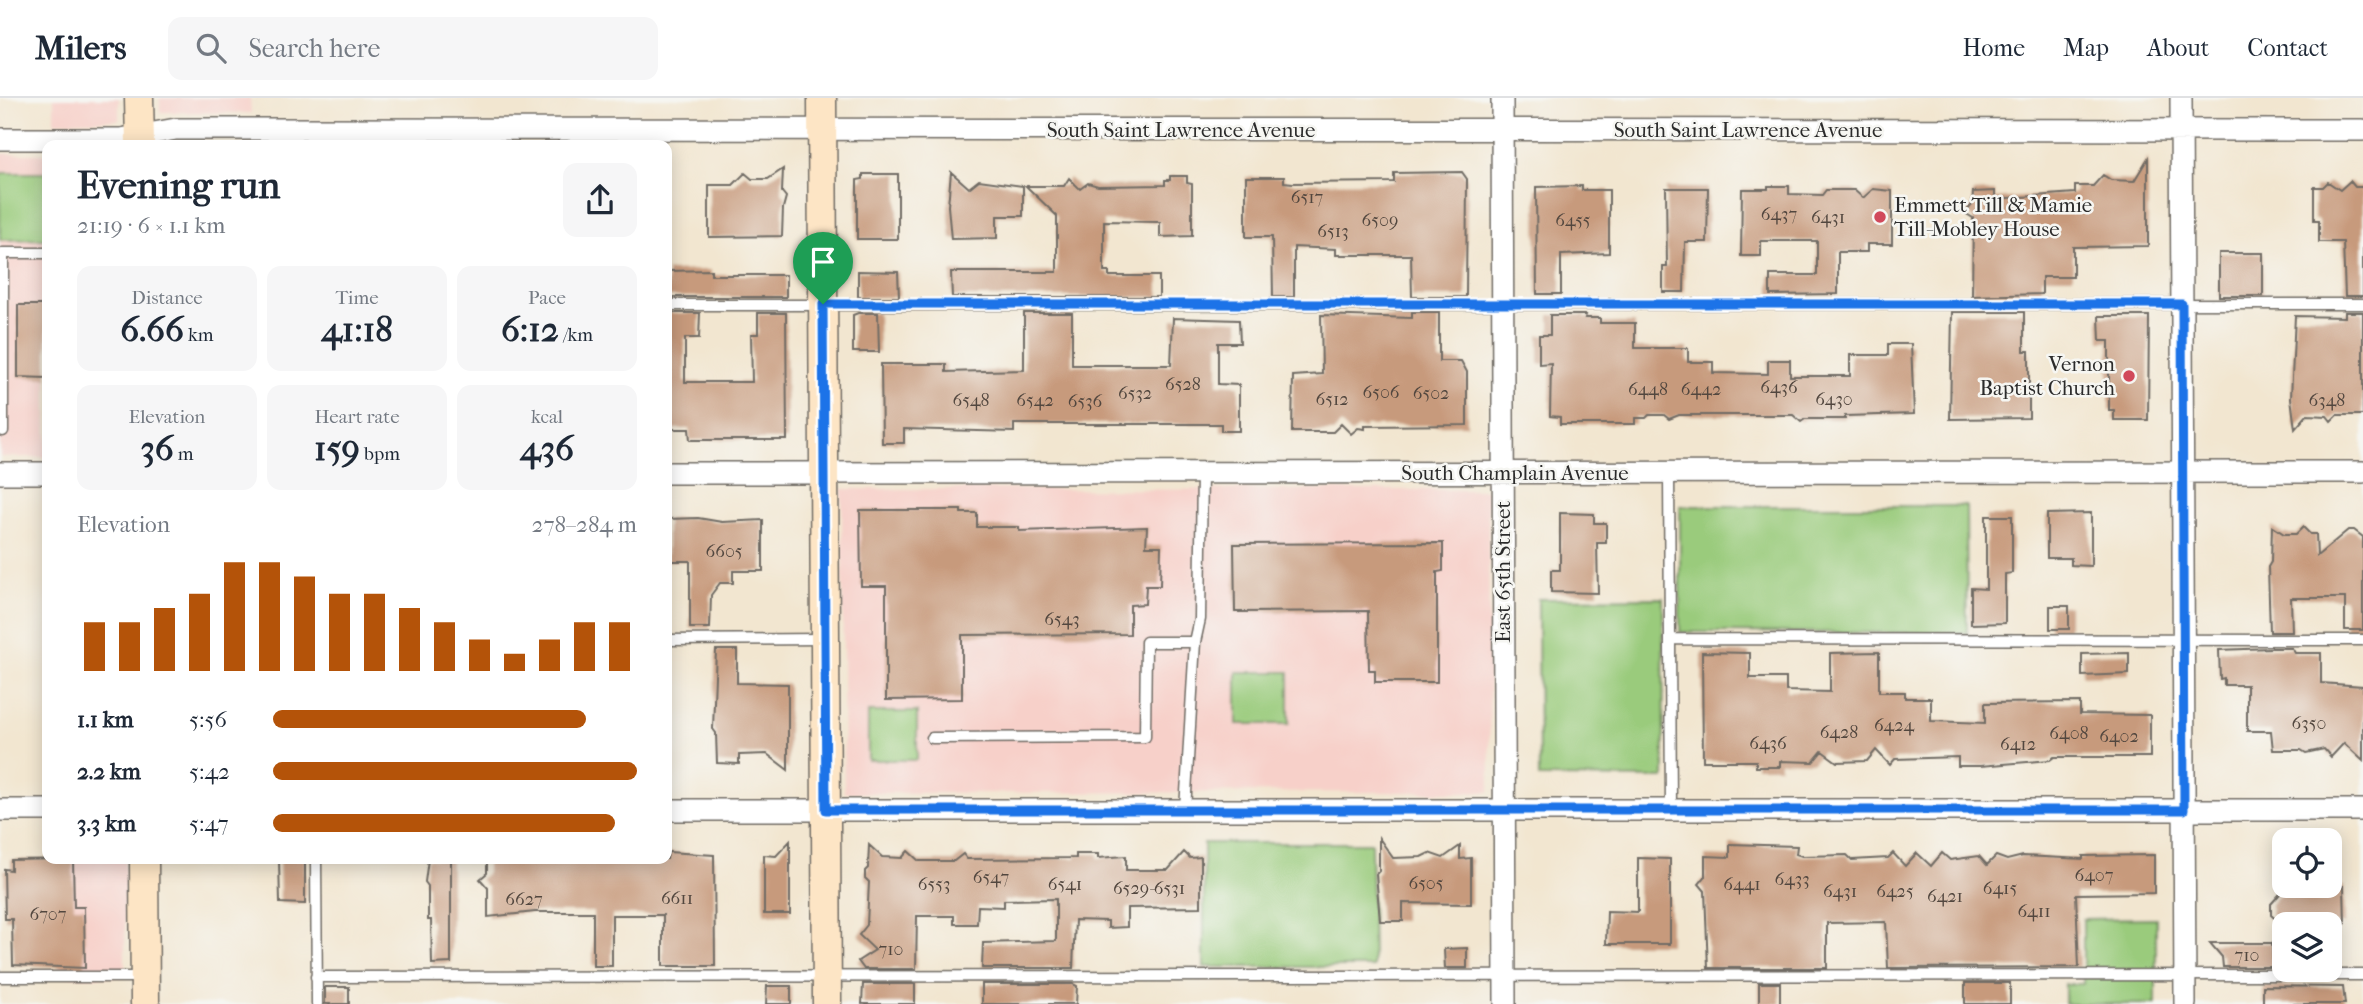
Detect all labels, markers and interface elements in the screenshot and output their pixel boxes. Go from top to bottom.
search box [168,17,658,80]
text: Milers [35,29,126,68]
icon: search [192,29,230,67]
text: Search here [248,33,380,64]
text: Home [1963,34,2025,62]
text: Map [2063,34,2109,62]
text: About [2147,34,2209,62]
text: Contact [2247,34,2328,62]
street label: South Saint Lawrence Avenue [1047,118,1315,142]
street label: South Saint Lawrence Avenue [1614,118,1882,142]
text: Evening run [77,163,280,208]
button: share [563,163,637,237]
house number: 6517 [1291,187,1324,208]
place label: Emmett Till & Mamie Till-Mobley House [1894,193,2092,241]
house number: 6437 [1761,204,1797,225]
house number: 6431 [1811,207,1845,228]
marker: Emmett Till & Mamie Till-Mobley House [1872,209,1888,225]
house number: 6509 [1362,210,1398,231]
house number: 6455 [1555,210,1591,231]
text: 21:19 · 6 × 1.1 km [77,212,225,239]
house number: 6513 [1317,221,1349,242]
pin [793,232,853,304]
icon: arrive [804,243,842,281]
text: Distance [131,287,203,309]
text: Time [335,287,379,309]
text: Pace [528,287,566,309]
text: 6.66 [120,309,184,350]
text: 41:18 [321,309,393,350]
text: 6:12 [501,309,559,350]
text: km [184,324,214,346]
text: /km [559,324,593,346]
place label: Vernon Baptist Church [1979,352,2115,400]
marker: Vernon Baptist Church [2121,368,2137,384]
house number: 6528 [1165,374,1201,395]
house number: 6436 [1760,377,1798,398]
house number: 6448 [1628,379,1668,400]
house number: 6442 [1681,379,1721,400]
house number: 6506 [1362,382,1400,403]
house number: 6532 [1118,383,1152,404]
house number: 6502 [1413,383,1449,404]
house number: 6512 [1315,389,1349,410]
house number: 6430 [1815,389,1853,410]
house number: 6548 [952,390,990,411]
house number: 6542 [1016,390,1054,411]
house number: 6348 [2309,390,2345,411]
house number: 6536 [1068,391,1103,412]
text: Elevation [129,406,205,428]
text: Heart rate [314,406,400,428]
text: kcal [531,406,563,428]
text: 36 [140,428,174,469]
text: 159 [314,428,360,469]
text: 436 [520,428,574,469]
text: m [174,443,194,465]
text: bpm [360,443,400,465]
street label: South Champlain Avenue [1401,461,1629,485]
street label: East 65th Street [1491,501,1515,643]
text: Elevation [77,511,170,538]
text: 278–284 m [532,511,637,538]
house number: 6605 [705,541,743,562]
house number: 6543 [1044,609,1080,630]
text: 1.1 km [77,706,134,733]
text: 5:56 [189,706,227,733]
house number: 6350 [2292,713,2326,734]
house number: 6424 [1874,715,1914,736]
house number: 6428 [1820,722,1858,743]
house number: 6408 [2049,723,2089,744]
house number: 6402 [2099,726,2139,747]
house number: 6436 [1749,733,1787,754]
house number: 6412 [2000,734,2036,755]
text: 2.2 km [77,758,141,785]
text: 5:42 [189,758,230,785]
text: 3.3 km [77,810,136,837]
text: 5:47 [189,810,229,837]
map controls [2272,828,2342,982]
button: locate [2272,828,2342,898]
house number: 6407 [2075,865,2114,886]
house number: 6547 [973,867,1009,888]
house number: 6433 [1774,869,1810,890]
house number: 6505 [1408,873,1444,894]
house number: 6553 [918,874,950,895]
house number: 6541 [1048,874,1082,895]
house number: 6441 [1723,874,1761,895]
house number: 6529-6531 [1113,878,1185,899]
house number: 6415 [1983,878,2017,899]
house number: 6431 [1823,881,1857,902]
house number: 6425 [1876,881,1914,902]
house number: 6421 [1927,886,1963,907]
house number: 6611 [661,888,693,909]
house number: 6627 [505,889,543,910]
house number: 6411 [2017,901,2051,922]
house number: 6707 [30,904,67,925]
button: layers [2272,912,2342,982]
house number: 710 [879,939,903,960]
house number: 710 [2235,945,2259,966]

